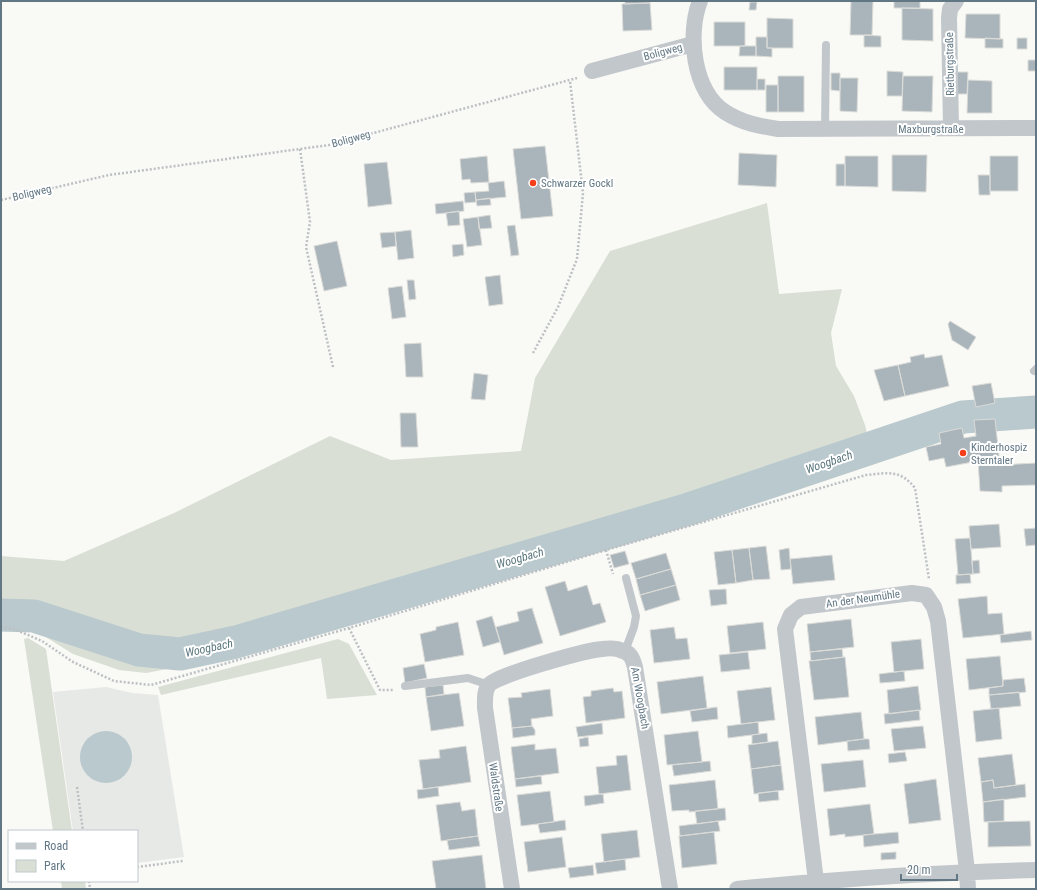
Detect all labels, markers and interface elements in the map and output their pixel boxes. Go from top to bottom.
street label: Rietburgstraße [943,32,957,96]
street label: Boligweg [642,41,684,63]
street label: Maxburgstraße [898,123,964,136]
street label: Boligweg [330,128,372,150]
place label: Schwarzer Gockl [541,177,613,190]
marker: Schwarzer Gockl [528,178,538,188]
street label: Boligweg [11,182,53,204]
place label: Kinderhospiz Sterntaler [971,441,1028,467]
water label: Woogbach [804,447,855,477]
marker: Kinderhospiz Sterntaler [958,448,968,458]
water label: Woogbach [495,544,546,571]
street label: An der Neumühle [825,587,901,611]
water label: Woogbach [184,636,235,660]
street label: Am Woogbach [628,666,652,730]
street label: Waldstraße [486,762,506,812]
legend [8,830,138,882]
text: Road [44,839,68,853]
scale bar [901,856,957,882]
text: Park [44,859,66,873]
text: 20 m [907,863,931,877]

